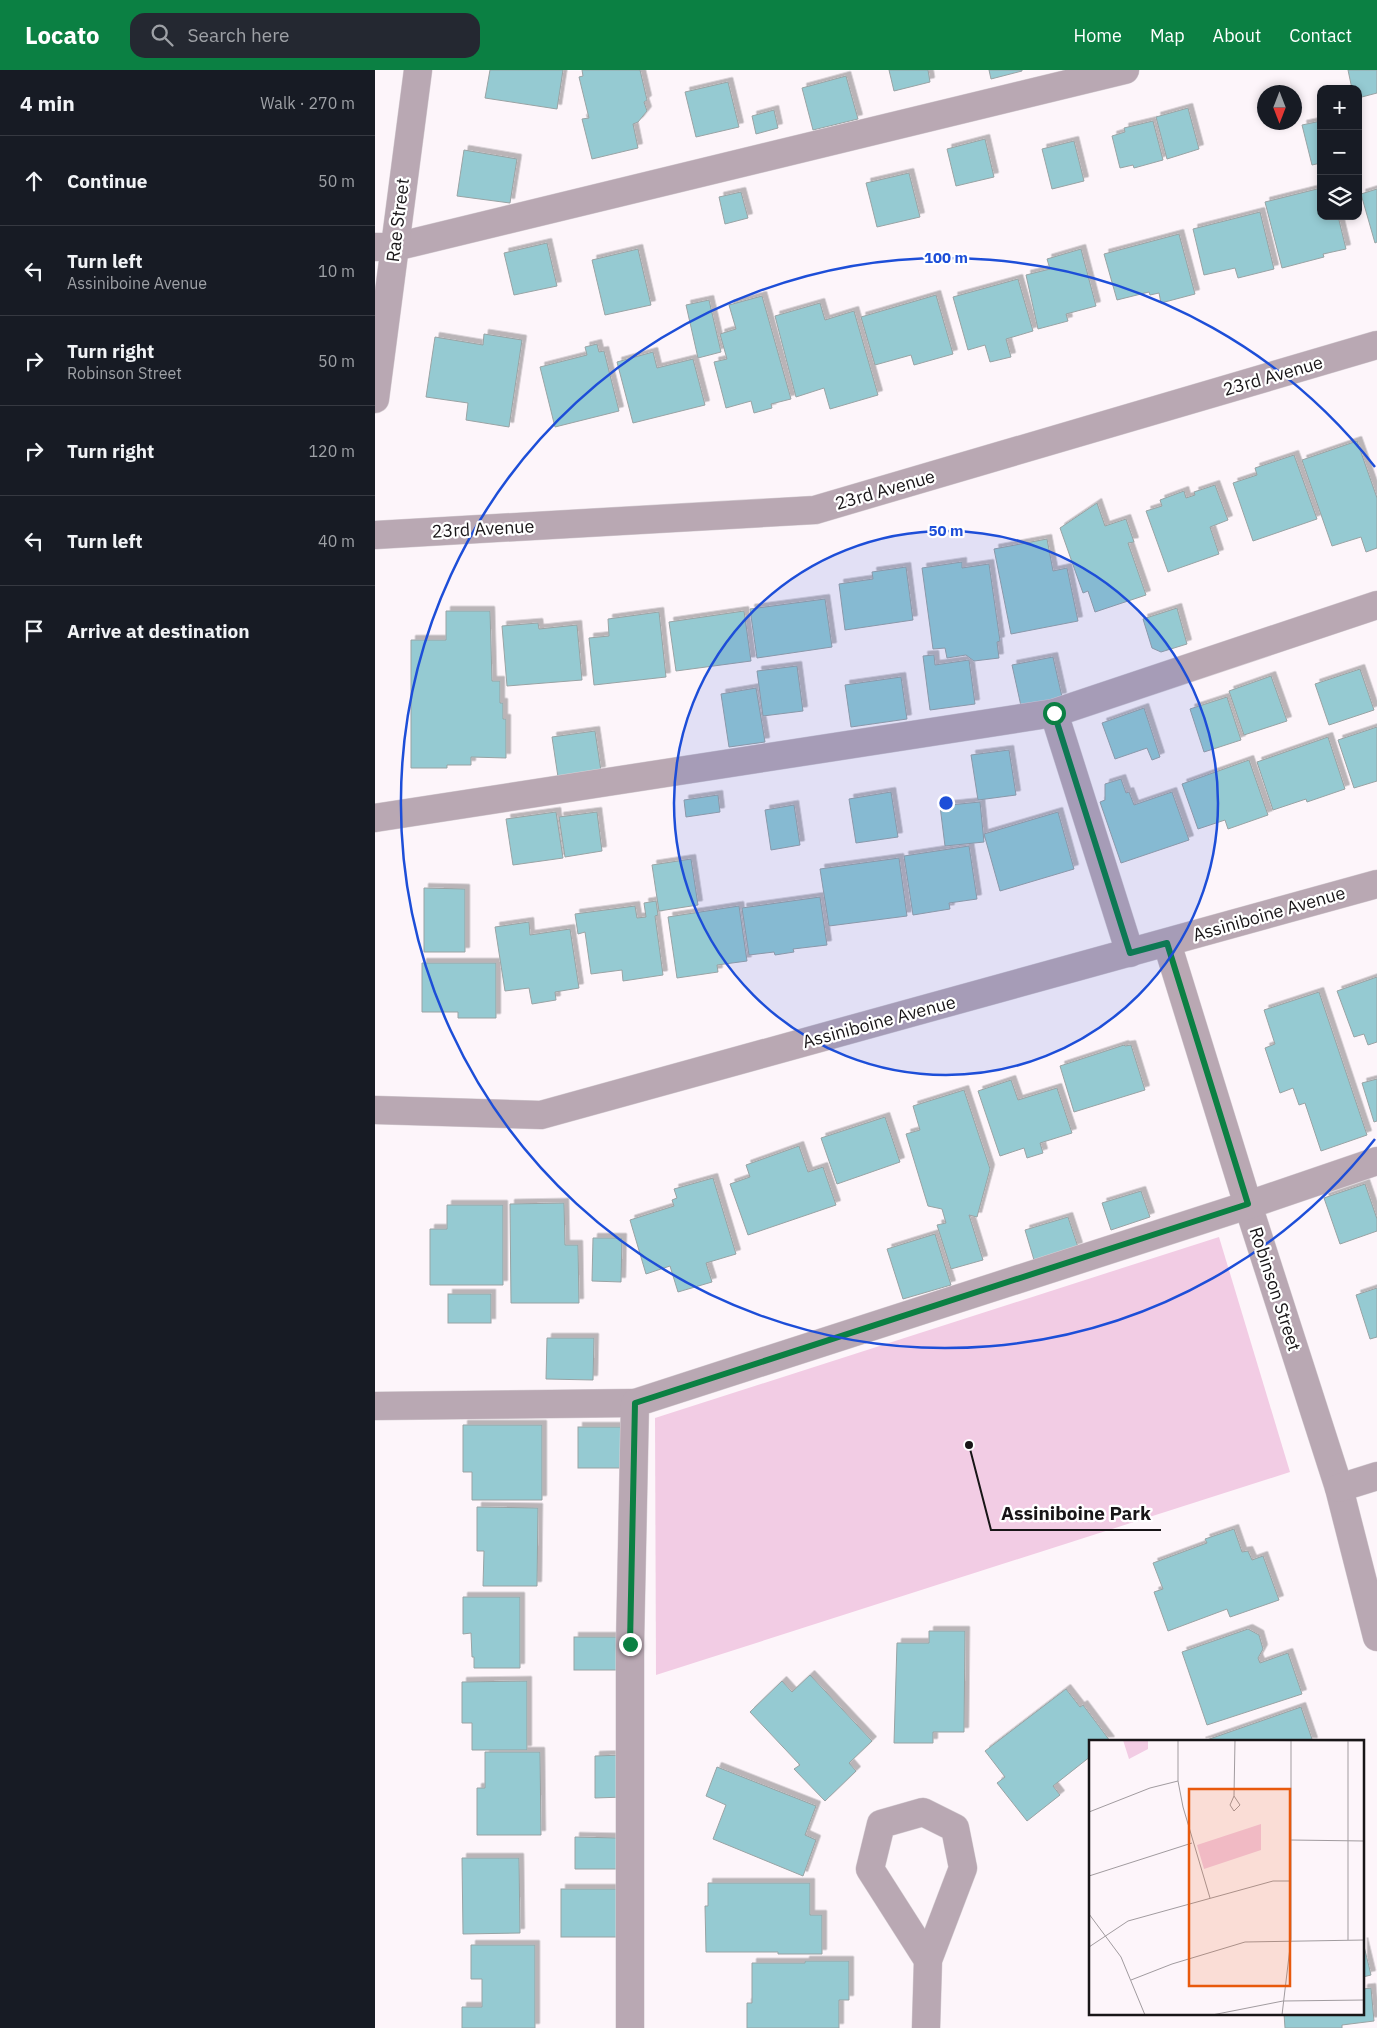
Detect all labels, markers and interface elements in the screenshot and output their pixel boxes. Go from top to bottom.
search box [130,13,480,58]
text: Locato [25,19,100,51]
icon: search [148,21,176,49]
text: Search here [188,23,289,47]
text: Home [1074,24,1122,47]
text: Map [1150,24,1185,47]
text: About [1213,24,1261,47]
text: Contact [1289,24,1352,47]
north arrow [1257,85,1302,130]
map controls [1317,85,1362,220]
button: + [1317,85,1362,130]
text: 4 min [20,89,75,117]
text: Walk · 270 m [260,93,355,113]
button: − [1317,130,1362,175]
icon: ahead [20,167,48,195]
text: Continue [67,169,147,193]
text: 50 m [318,171,355,191]
button: layers [1317,175,1362,220]
street label: Rae Street [381,177,414,263]
text: 100 m [924,248,968,267]
text: Turn left [67,249,143,273]
icon: left [20,257,48,285]
text: 10 m [318,261,355,281]
text: Assiniboine Avenue [67,273,207,293]
text: Turn right [67,339,154,363]
icon: right [20,347,48,375]
street label: 23rd Avenue [1220,350,1326,401]
text: 50 m [318,351,355,371]
text: Robinson Street [67,363,182,383]
icon: right [20,437,48,465]
text: Turn right [67,439,154,463]
text: 120 m [308,441,355,461]
street label: 23rd Avenue [832,464,938,515]
street label: 23rd Avenue [431,514,535,543]
text: 50 m [929,521,963,540]
icon: left [20,527,48,555]
text: Turn left [67,529,143,553]
text: 40 m [318,531,355,551]
icon: arrive [20,617,48,645]
text: Arrive at destination [67,619,250,643]
route start [1043,702,1066,725]
centre of rings [937,794,955,812]
street label: Assiniboine Avenue [1190,881,1348,946]
street label: Assiniboine Avenue [800,990,958,1053]
street label: Robinson Street [1245,1224,1306,1354]
callout: Assiniboine Park [991,1496,1161,1530]
text: Assiniboine Park [1001,1501,1151,1525]
route end [619,1633,642,1656]
inset map [1089,1740,1364,2016]

